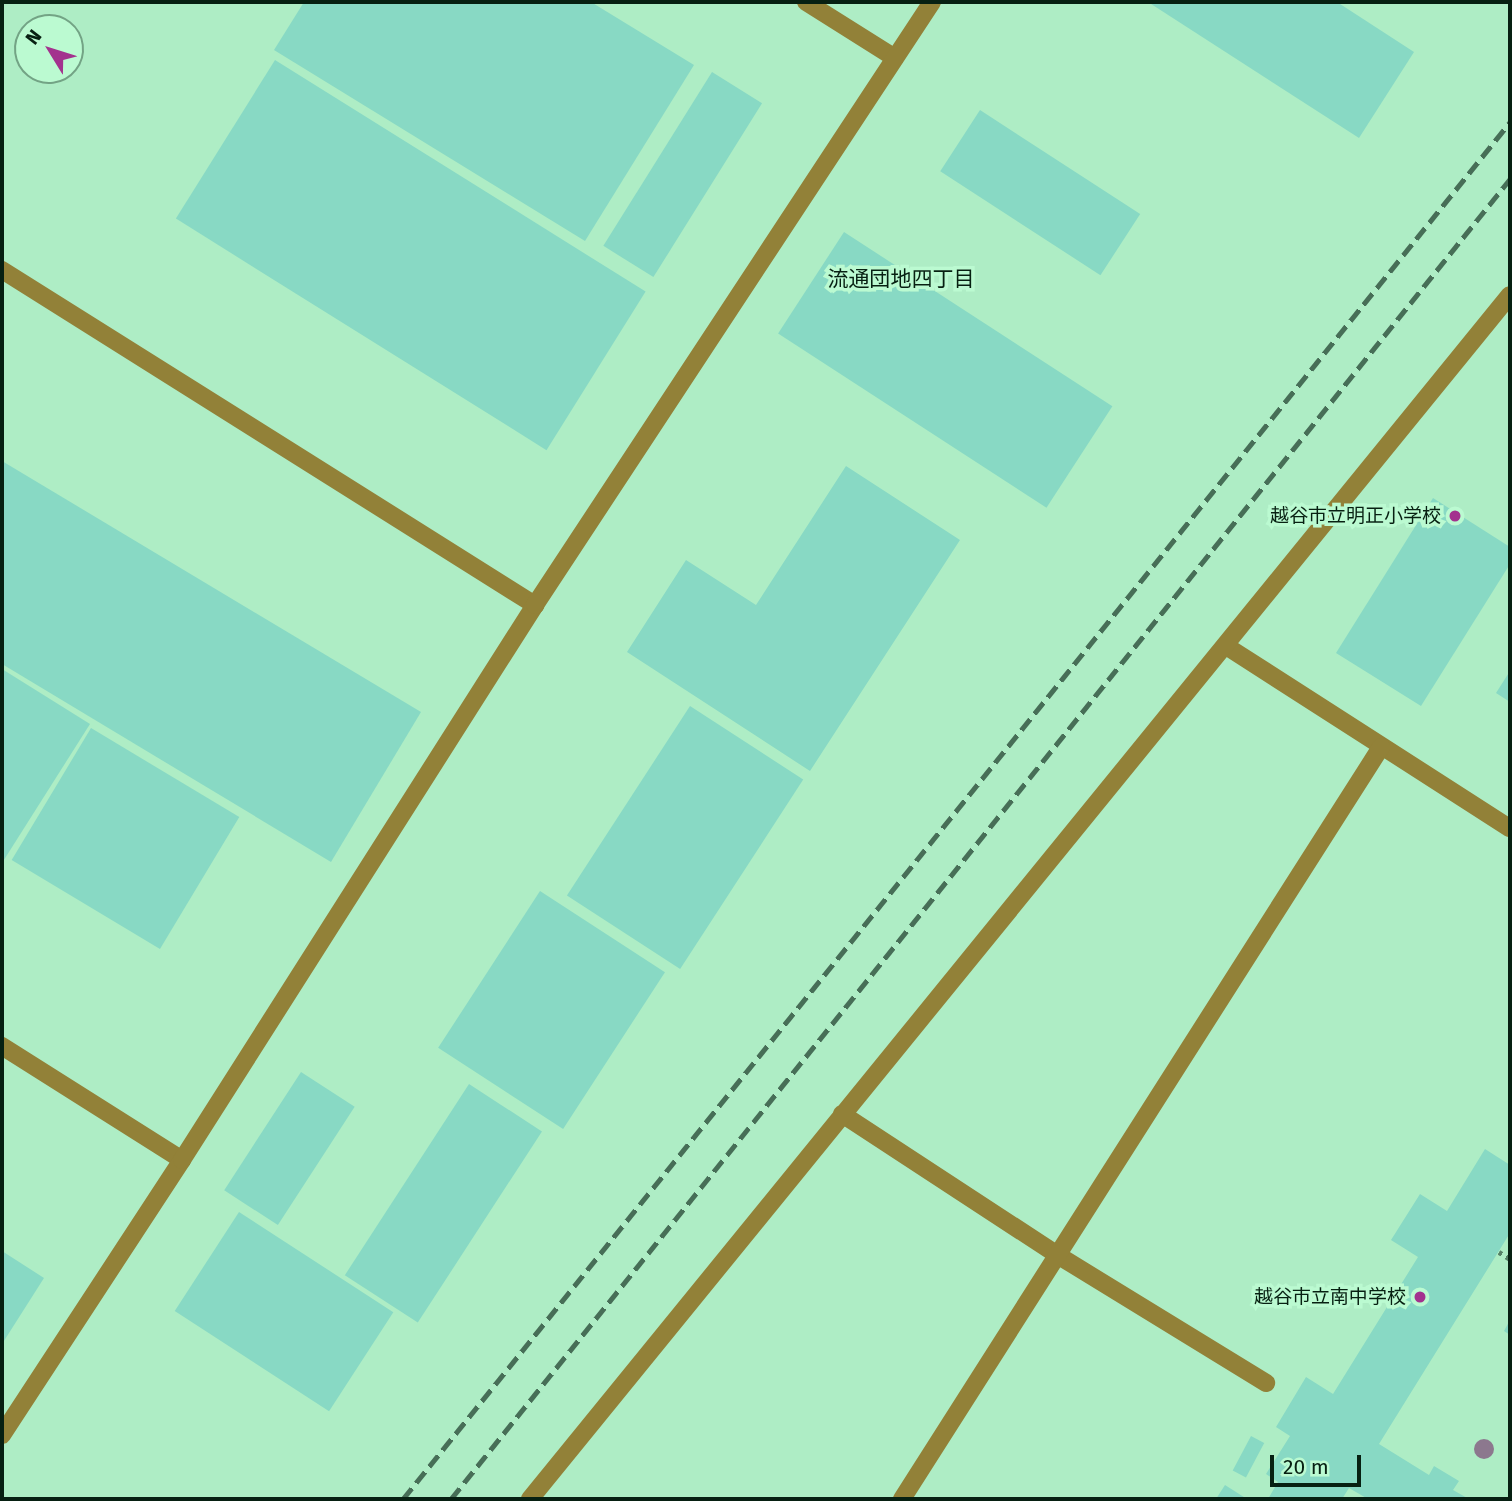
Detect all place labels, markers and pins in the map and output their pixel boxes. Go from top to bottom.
place label: 越谷市立明正小学校 [1270,505,1441,527]
marker: 越谷市立明正小学校 [1447,508,1463,524]
place label: 越谷市立南中学校 [1254,1286,1406,1308]
marker: 越谷市立南中学校 [1412,1289,1428,1305]

